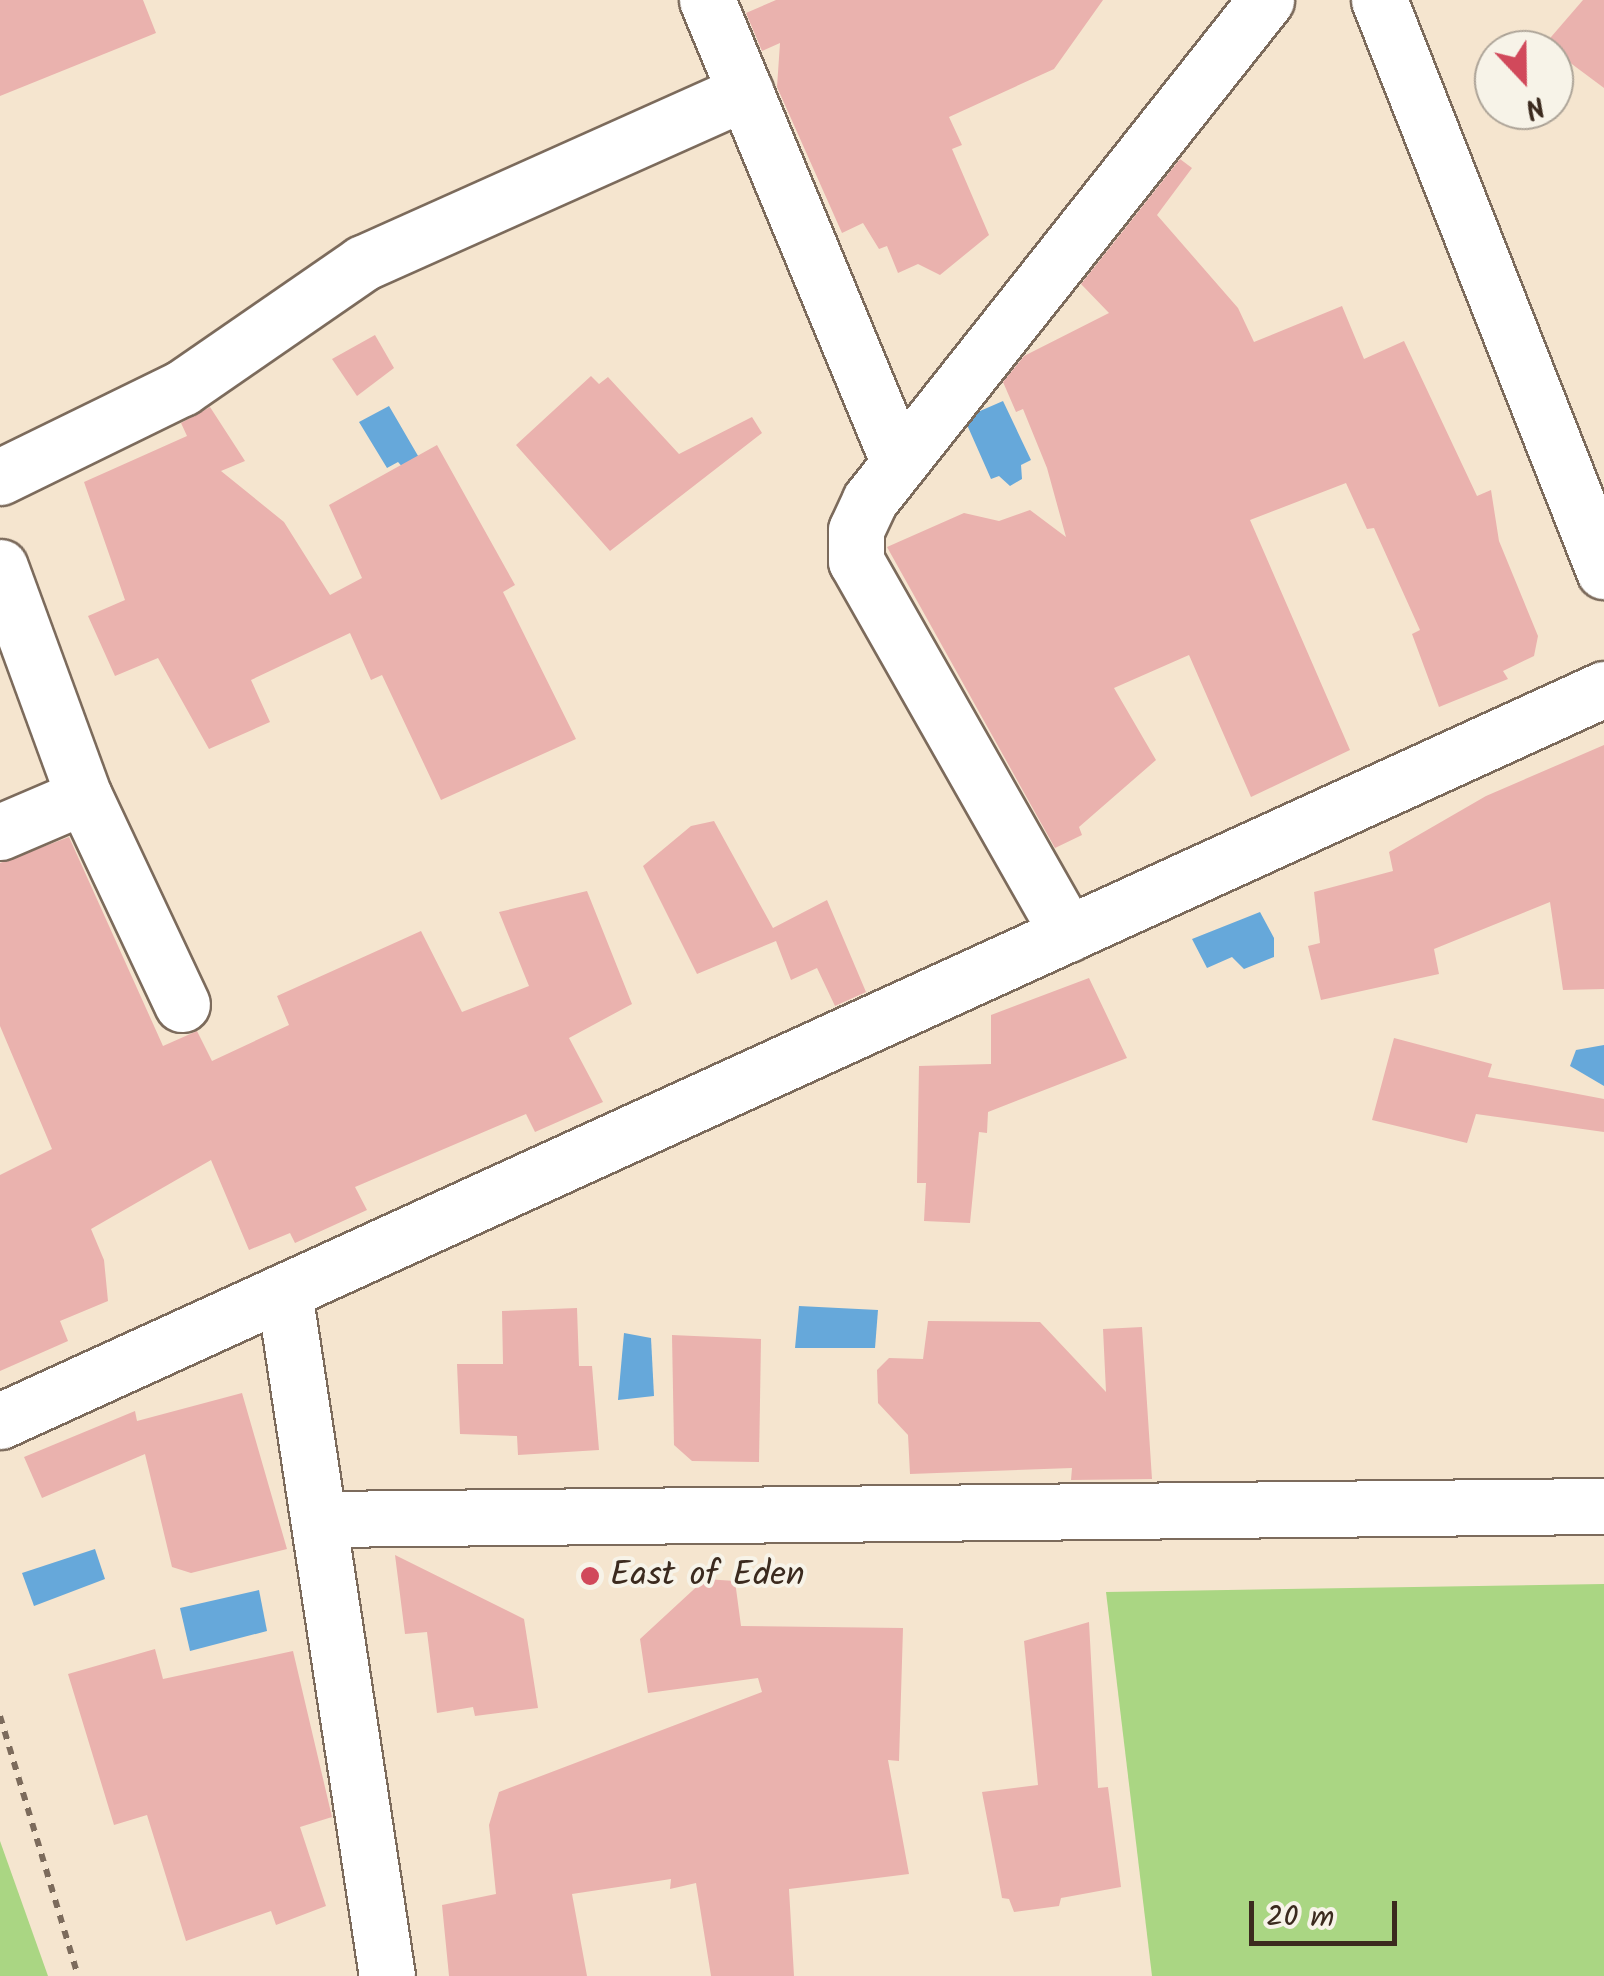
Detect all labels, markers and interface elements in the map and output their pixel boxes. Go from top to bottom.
north arrow [1474,30,1574,130]
text: N [1518,82,1551,131]
place label: East of Eden [610,1555,805,1597]
marker: East of Eden [579,1565,601,1587]
scale bar [1254,1881,1402,1943]
text: 20 m [1266,1894,1334,1942]

